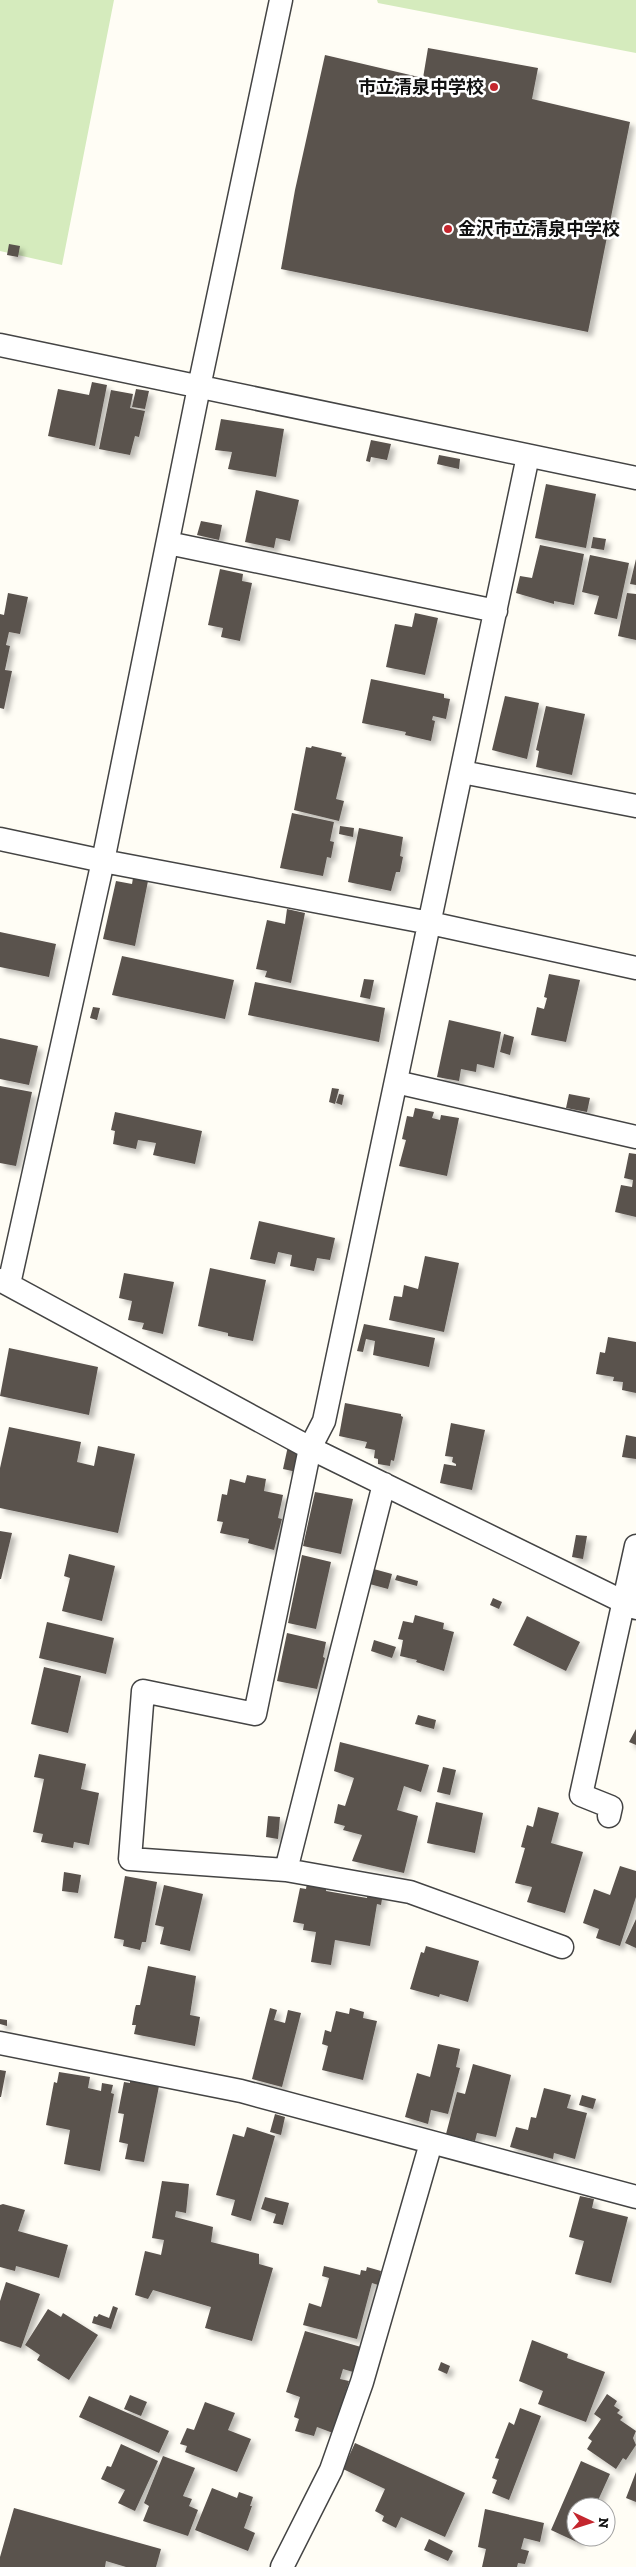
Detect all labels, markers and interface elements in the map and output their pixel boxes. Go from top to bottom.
place label: 市立清泉中学校 [358,76,484,98]
marker: 市立清泉中学校 [488,81,500,93]
place label: 金沢市立清泉中学校 [458,218,620,240]
marker: 金沢市立清泉中学校 [442,223,454,235]
north arrow [566,2497,616,2547]
text: N [595,2517,612,2529]

